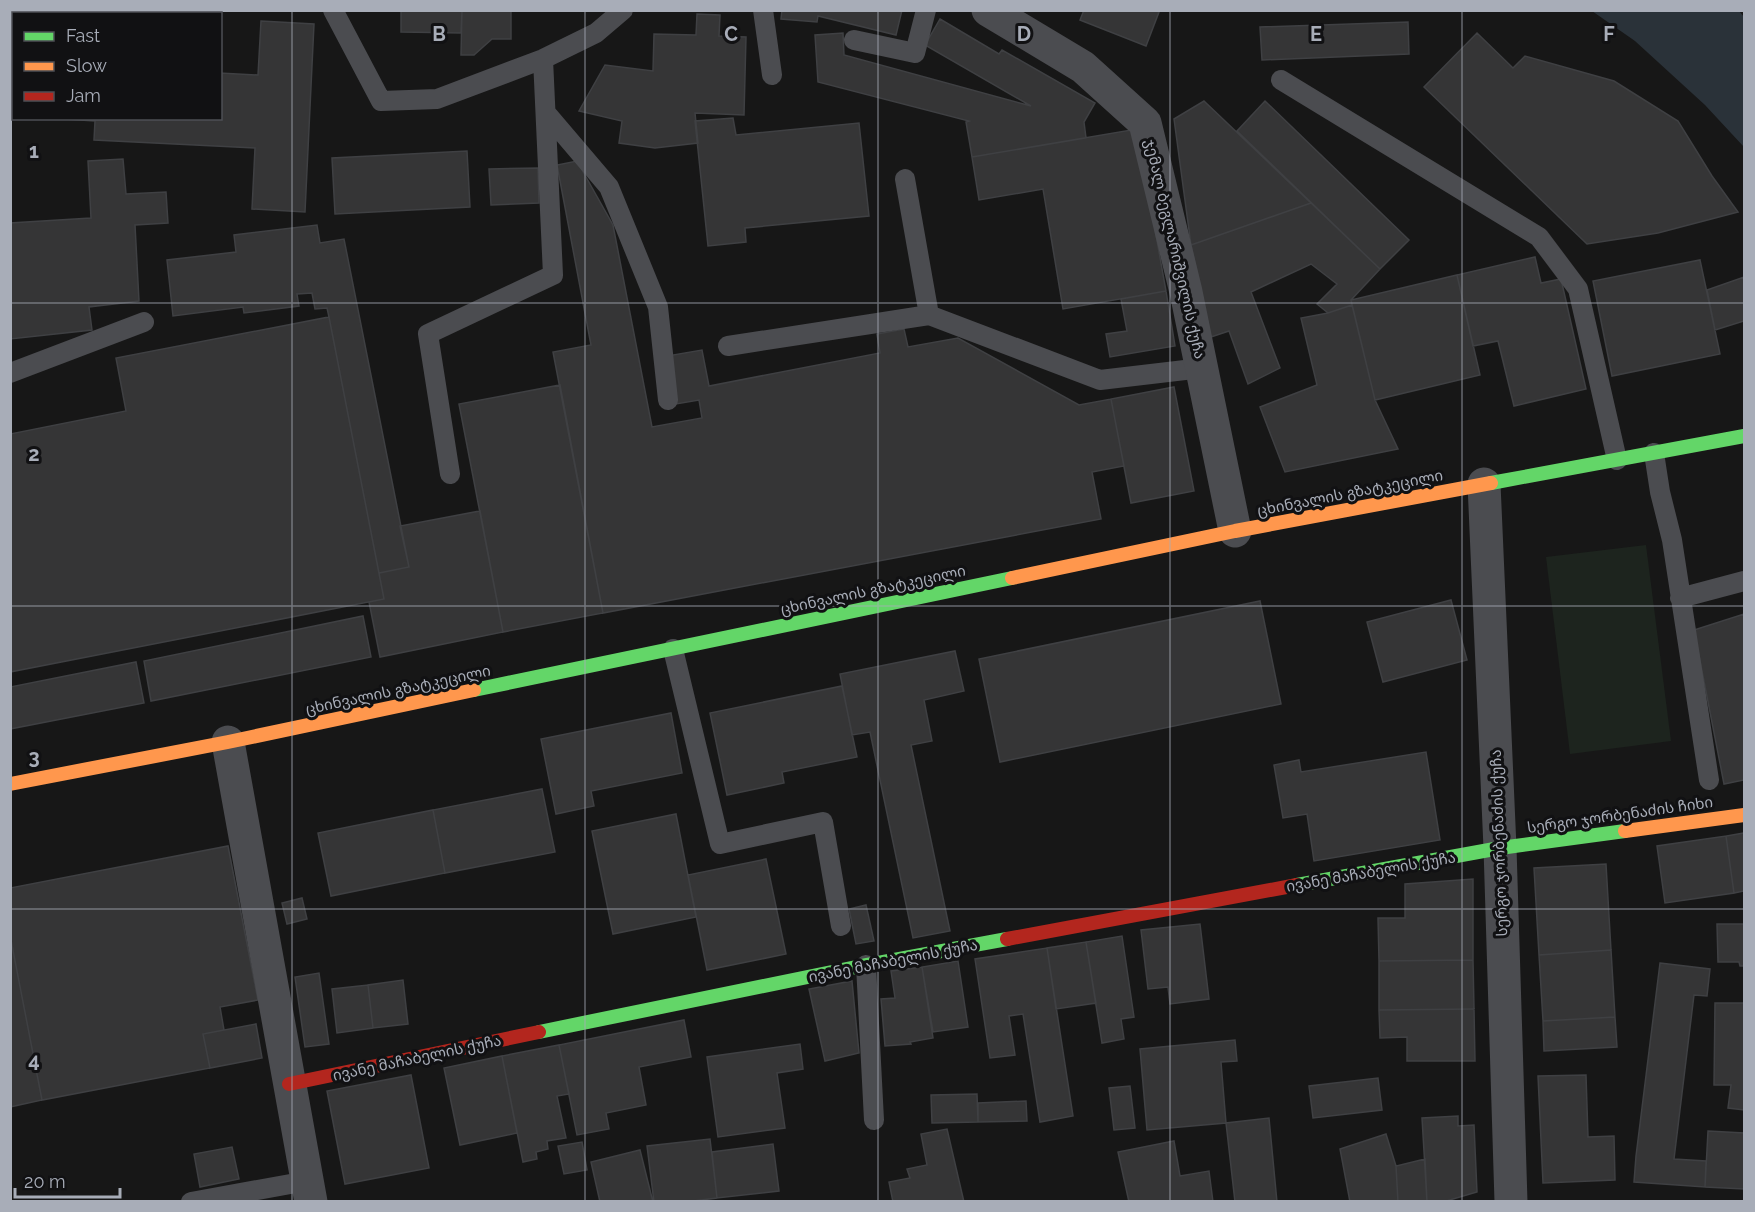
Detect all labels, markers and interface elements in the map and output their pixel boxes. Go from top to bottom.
legend [12,12,222,120]
text: B [432,22,446,46]
text: C [724,22,738,46]
text: D [1017,22,1031,46]
text: E [1310,22,1322,46]
text: F [1603,22,1615,46]
text: Fast [66,25,100,46]
text: Slow [66,55,107,76]
text: Jam [66,85,101,106]
street label: ჯემალ ბეგლარიშვილის ქუჩა [1141,137,1209,361]
text: 1 [29,139,39,163]
text: 2 [28,442,40,466]
street label: ცხინვალის გზატკეცილი [1256,466,1444,520]
street label: ცხინვალის გზატკეცილი [779,562,967,618]
street label: ცხინვალის გზატკეცილი [304,662,492,718]
text: 3 [28,745,40,769]
street label: სერგო ჯორბენაძის ქუჩა [1487,749,1511,937]
street label: სერგო ჯორბენაძის ჩიხი [1526,793,1714,837]
street label: ივანე მაჩაბელის ქუჩა [1285,848,1457,896]
street label: ივანე მაჩაბელის ქუჩა [807,936,979,986]
street label: ივანე მაჩაბელის ქუჩა [331,1031,503,1085]
text: 4 [28,1048,40,1072]
scale bar [15,1161,120,1199]
text: 20 m [24,1171,66,1192]

